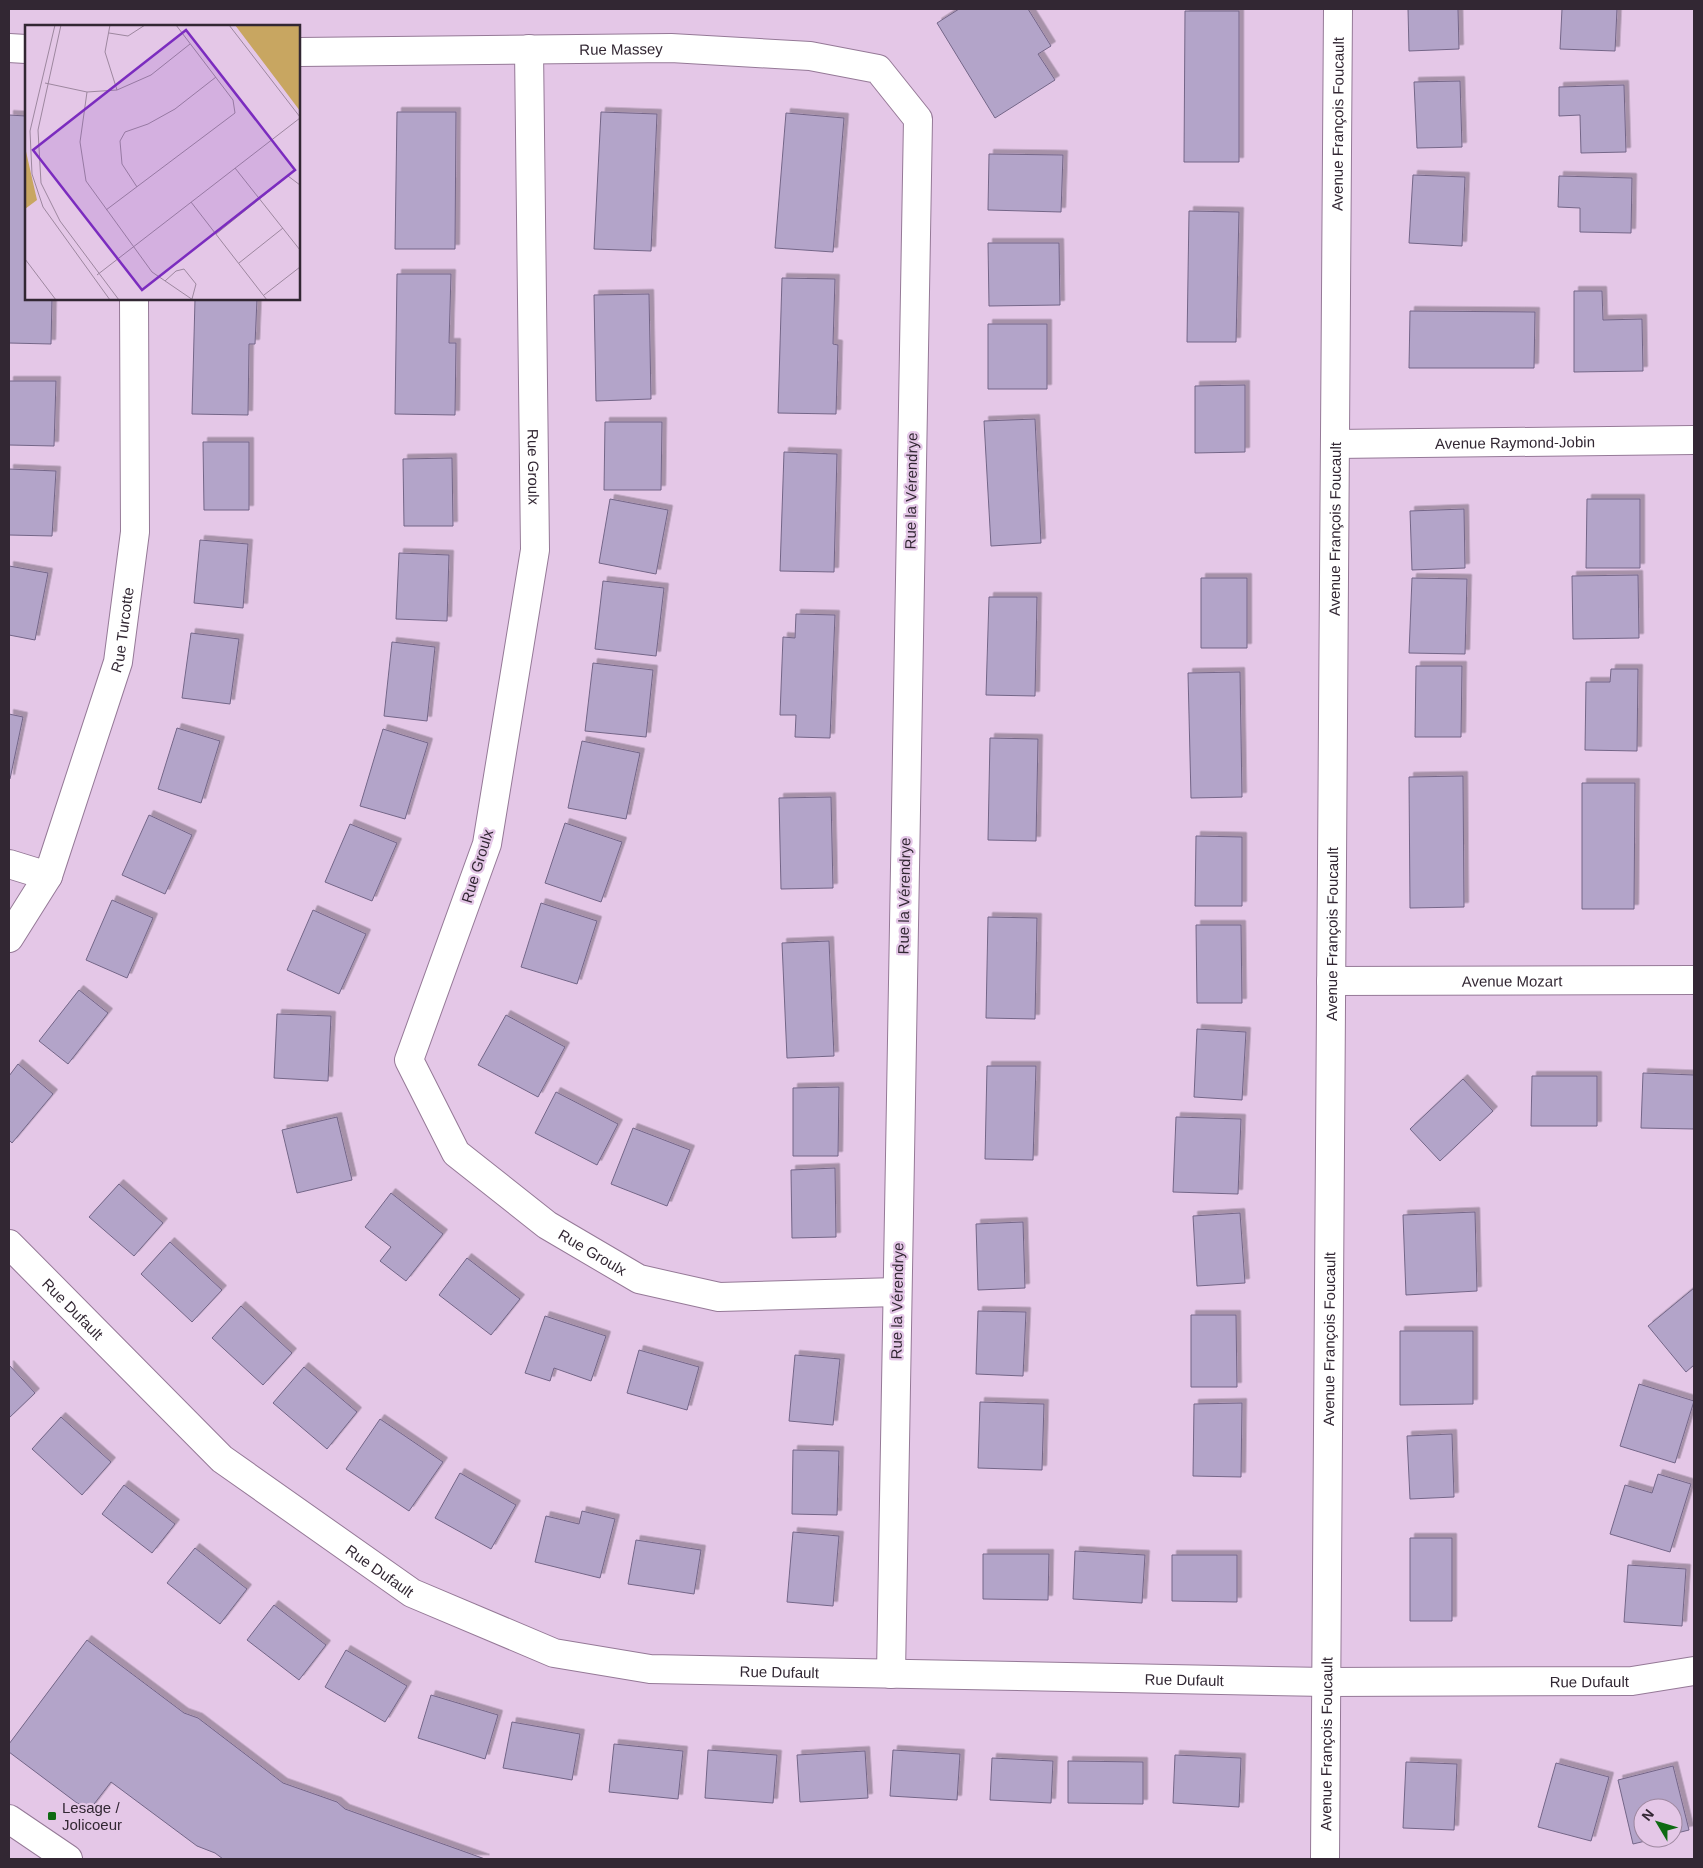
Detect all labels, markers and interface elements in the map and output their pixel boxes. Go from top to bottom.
inset map [25,25,300,300]
street label: Avenue François Foucault [1328,36,1346,211]
street label: Rue Massey [579,40,663,57]
street label: Rue Groulx [525,429,543,506]
street label: Rue la Vérendrye [901,432,921,550]
street label: Avenue Raymond-Jobin [1435,433,1595,451]
street label: Avenue François Foucault [1325,441,1343,616]
street label: Rue Turcotte [107,586,136,674]
street label: Rue Groulx [458,827,496,905]
street label: Rue la Vérendrye [894,837,914,955]
street label: Avenue François Foucault [1322,846,1341,1021]
street label: Avenue Mozart [1462,972,1563,989]
street label: Rue Groulx [556,1225,630,1279]
street label: Rue la Vérendrye [887,1242,907,1360]
street label: Avenue François Foucault [1320,1251,1338,1426]
street label: Rue Dufault [39,1275,108,1343]
street label: Rue Dufault [343,1541,418,1601]
street label: Avenue François Foucault [1317,1656,1335,1831]
street label: Rue Dufault [740,1662,820,1681]
street label: Rue Dufault [1144,1670,1225,1689]
street label: Rue Dufault [1550,1673,1630,1690]
north arrow [1633,1798,1683,1848]
place label: Lesage / Jolicoeur [62,1799,122,1833]
text: N [1638,1806,1657,1824]
marker: Lesage / Jolicoeur [46,1810,58,1822]

